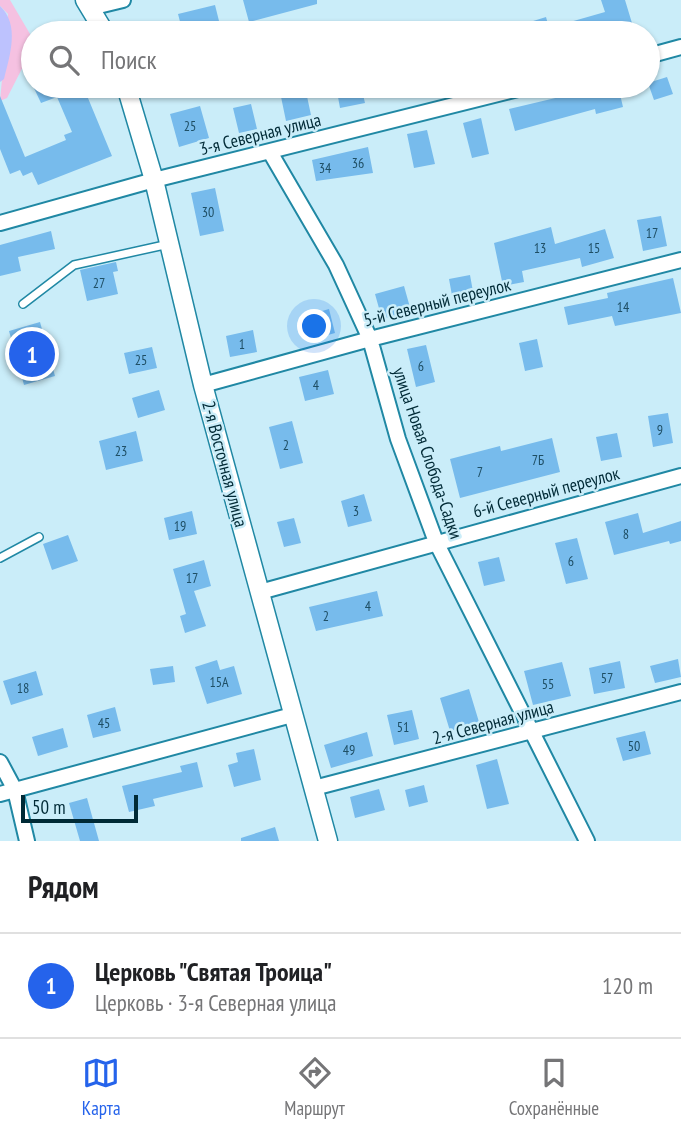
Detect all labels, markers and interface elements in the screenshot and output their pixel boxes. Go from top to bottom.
search box [21,21,660,98]
icon: search [45,41,83,79]
text: Поиск [101,43,157,76]
street label: 3-я Северная улица [197,108,323,160]
house number: 25 [184,117,196,135]
house number: 36 [352,154,364,172]
house number: 34 [319,159,332,177]
house number: 30 [202,203,214,221]
house number: 17 [646,224,658,242]
house number: 13 [534,239,546,257]
house number: 15 [588,239,600,257]
street label: 5-й Северный переулок [361,273,513,331]
house number: 27 [93,274,105,292]
house number: 14 [617,298,630,316]
your location [297,309,331,343]
pin: 1 [9,328,55,380]
house number: 1 [239,335,245,353]
house number: 25 [135,351,147,369]
house number: 6 [418,357,424,375]
street label: улица Новая Слобода-Садки [388,364,468,542]
house number: 4 [313,376,320,394]
street label: 2-я Восточная улица [197,398,253,530]
house number: 9 [657,421,663,439]
house number: 2 [283,436,289,454]
house number: 23 [115,442,127,460]
house number: 7Б [532,451,544,469]
street label: 6-й Северный переулок [470,461,622,523]
house number: 7 [477,463,483,481]
house number: 3 [353,502,359,520]
house number: 19 [174,517,186,535]
house number: 8 [623,525,629,543]
house number: 6 [568,552,574,570]
house number: 17 [186,569,198,587]
house number: 4 [365,597,372,615]
house number: 2 [323,607,329,625]
house number: 57 [601,669,613,687]
house number: 15А [209,673,229,691]
house number: 55 [542,675,554,693]
house number: 18 [17,679,29,697]
street label: 2-я Северная улица [430,695,556,749]
house number: 45 [98,714,110,732]
house number: 51 [397,718,409,736]
house number: 50 [628,737,640,755]
house number: 49 [343,741,355,759]
scale bar [21,792,138,824]
text: 50 m [32,795,66,819]
text: Рядом [28,867,99,906]
text: Церковь "Святая Троица" [95,955,332,988]
text: 1 [46,971,57,1000]
text: 120 m [602,971,653,1000]
text: Церковь · 3-я Северная улица [95,988,336,1017]
tab: Карта [82,1054,121,1120]
tab: Маршрут [284,1054,345,1120]
tab: Сохранённые [509,1054,599,1120]

